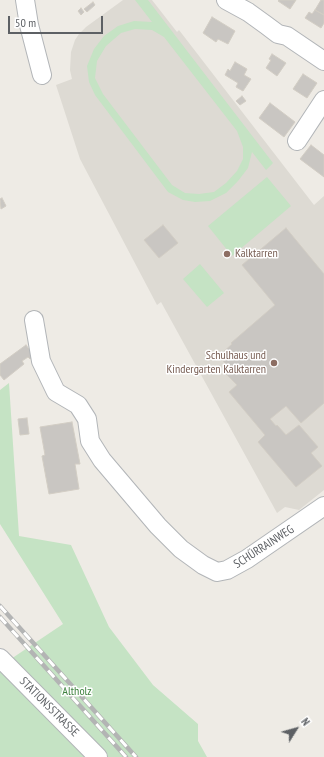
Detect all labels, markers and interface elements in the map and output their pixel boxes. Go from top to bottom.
scale bar [10,8,105,34]
text: 50 m [15,15,36,30]
place label: Kalktarren [235,247,278,261]
marker: Kalktarren [222,249,232,259]
place label: Schulhaus und Kindergarten Kalktarren [166,349,266,377]
marker: Schulhaus und Kindergarten Kalktarren [269,358,279,368]
street label: SCHÜRRAINWEG [231,522,297,572]
street label: STATIONSSTRASSE [16,674,82,740]
park label: Altholz [62,685,92,699]
north arrow [276,709,316,749]
text: N [298,715,313,728]

